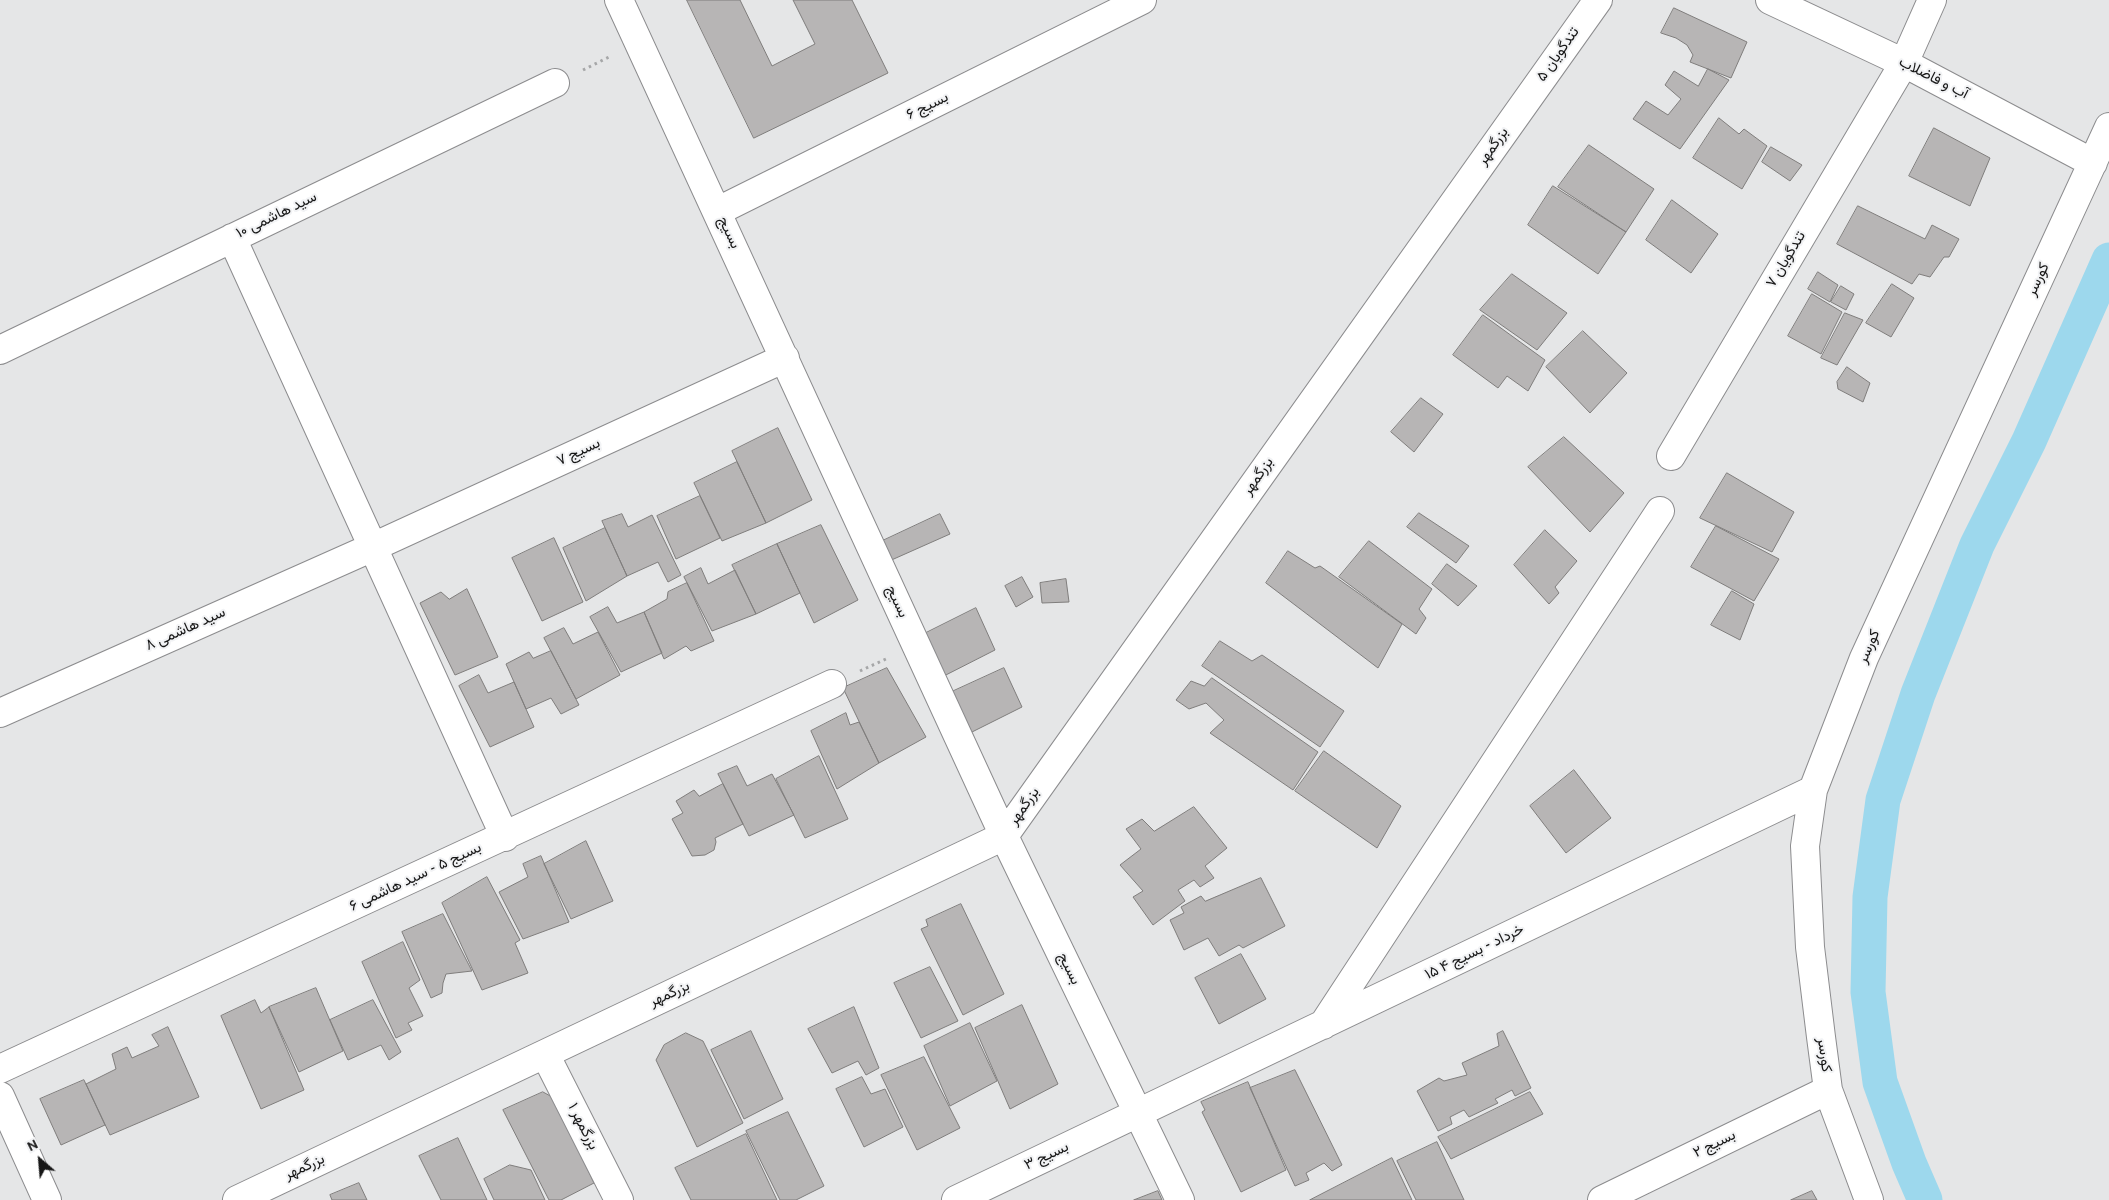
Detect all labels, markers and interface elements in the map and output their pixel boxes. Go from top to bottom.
street label: تندگویان ۵ [1534,24,1584,86]
street label: آب و فاضلاب [1895,54,1971,104]
street label: بسیج ۶ [904,89,952,125]
street label: بزرگمهر [1475,125,1513,169]
street label: سید هاشمی ۱۰ [234,189,320,243]
street label: بسیج [713,214,743,252]
street label: تندگویان ۷ [1763,229,1811,291]
street label: کورسر [2023,260,2055,300]
street label: بسیج ۷ [554,435,604,471]
street label: بزرگمهر [1240,455,1278,499]
street label: بسیج [881,583,911,621]
street label: سید هاشمی ۸ [143,604,229,656]
street label: کورسر [1855,627,1885,667]
street label: بزرگمهر [1006,785,1044,829]
street label: بسیج ۵ - سید هاشمی ۶ [347,840,485,916]
street label: ۱۵ خرداد - بسیج ۴ [1423,921,1527,985]
street label: بسیج [1053,950,1083,988]
street label: بزرگمهر [647,978,693,1012]
street label: کورسر [1812,1036,1834,1074]
street label: بزرگمهر ۱ [563,1101,601,1153]
street label: بسیج ۲ [1691,1127,1739,1163]
north arrow [15,1135,65,1185]
text: N [25,1136,41,1156]
street label: بسیج ۳ [1022,1139,1072,1175]
street label: بزرگمهر [282,1151,328,1185]

